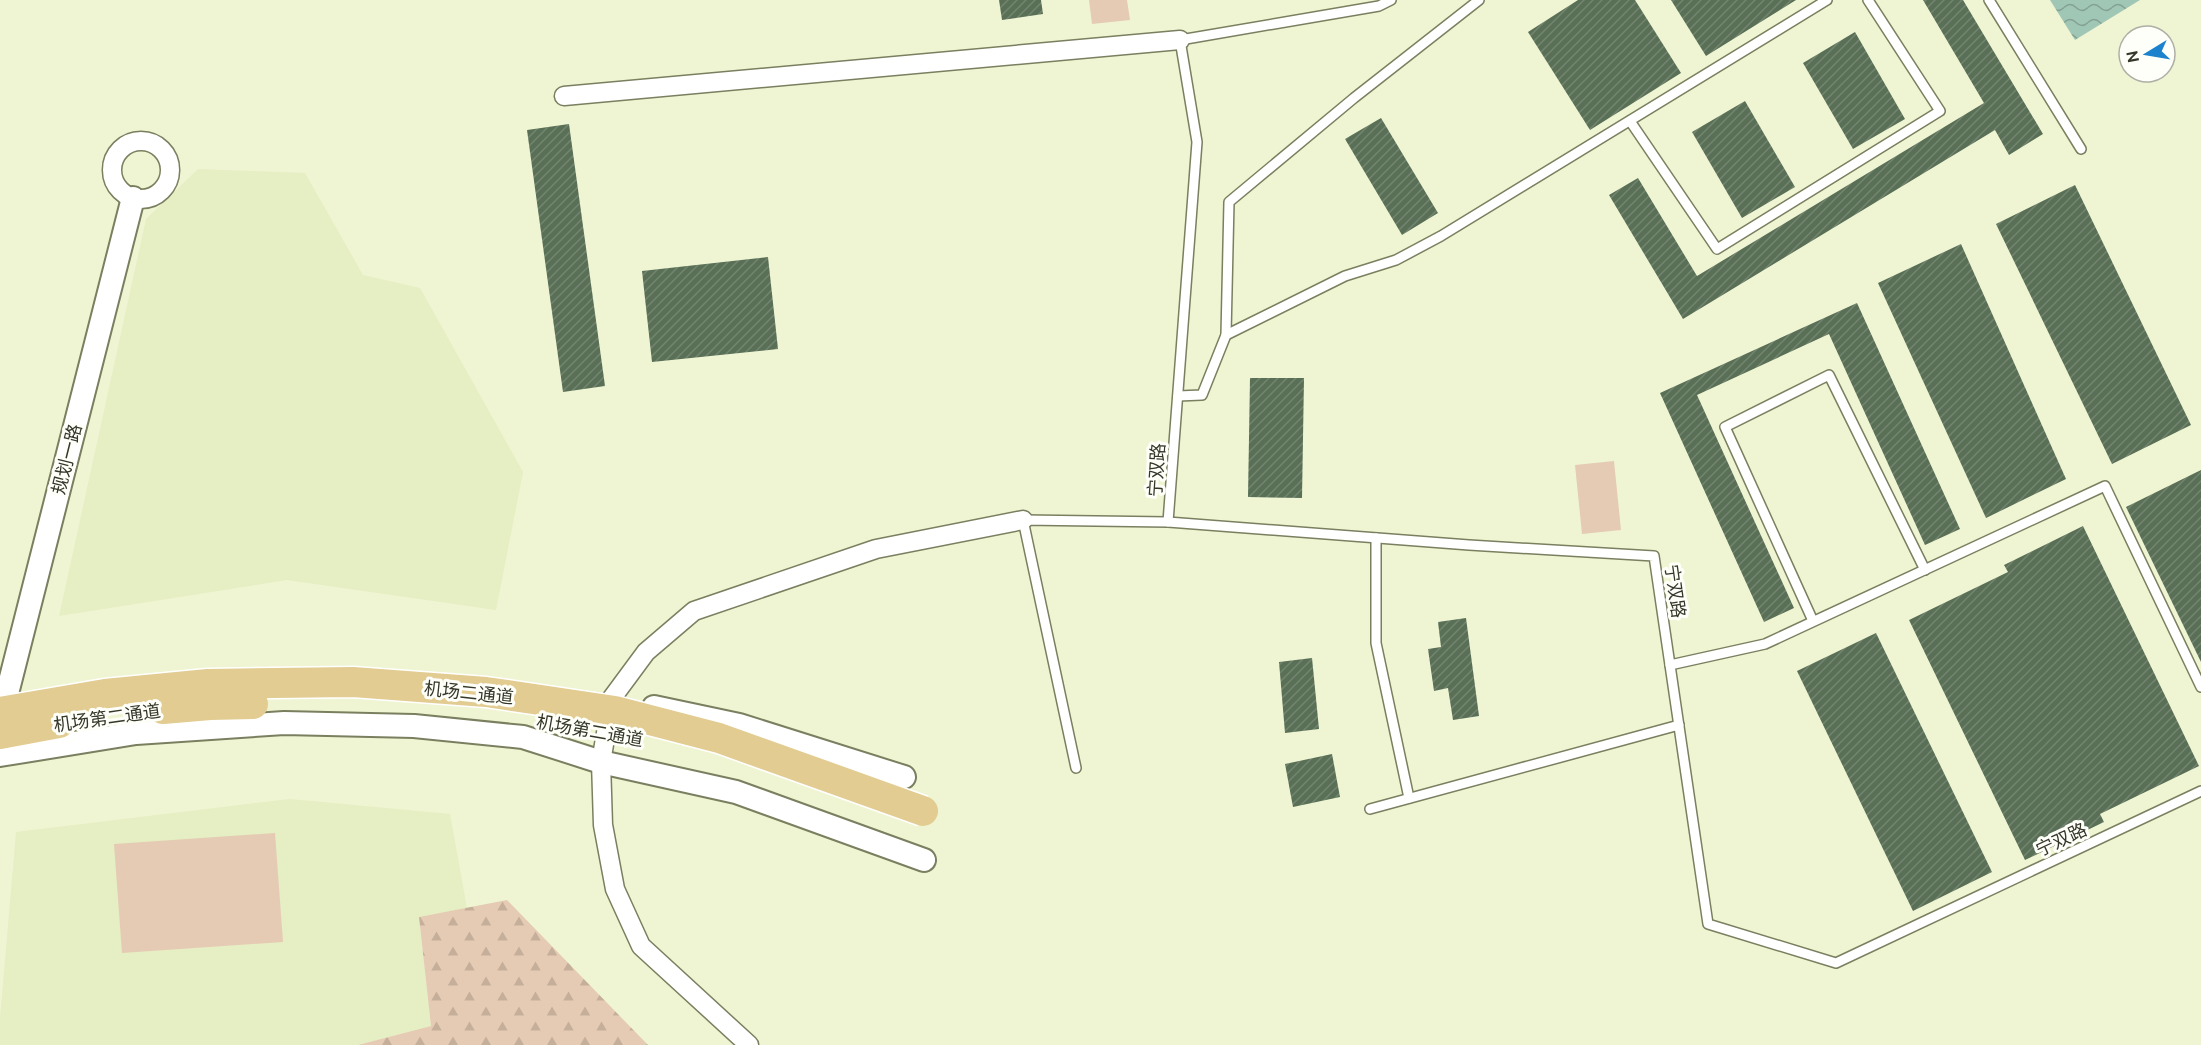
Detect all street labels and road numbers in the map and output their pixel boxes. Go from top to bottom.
street label: 规划一路 [48,422,84,496]
street label: 宁双路 [1144,442,1168,498]
street label: 宁双路 [1662,563,1690,619]
street label: 机场二通道 [423,677,515,707]
street label: 机场第二通道 [52,700,162,734]
street label: 机场第二通道 [535,711,645,749]
street label: 宁双路 [2032,819,2090,859]

